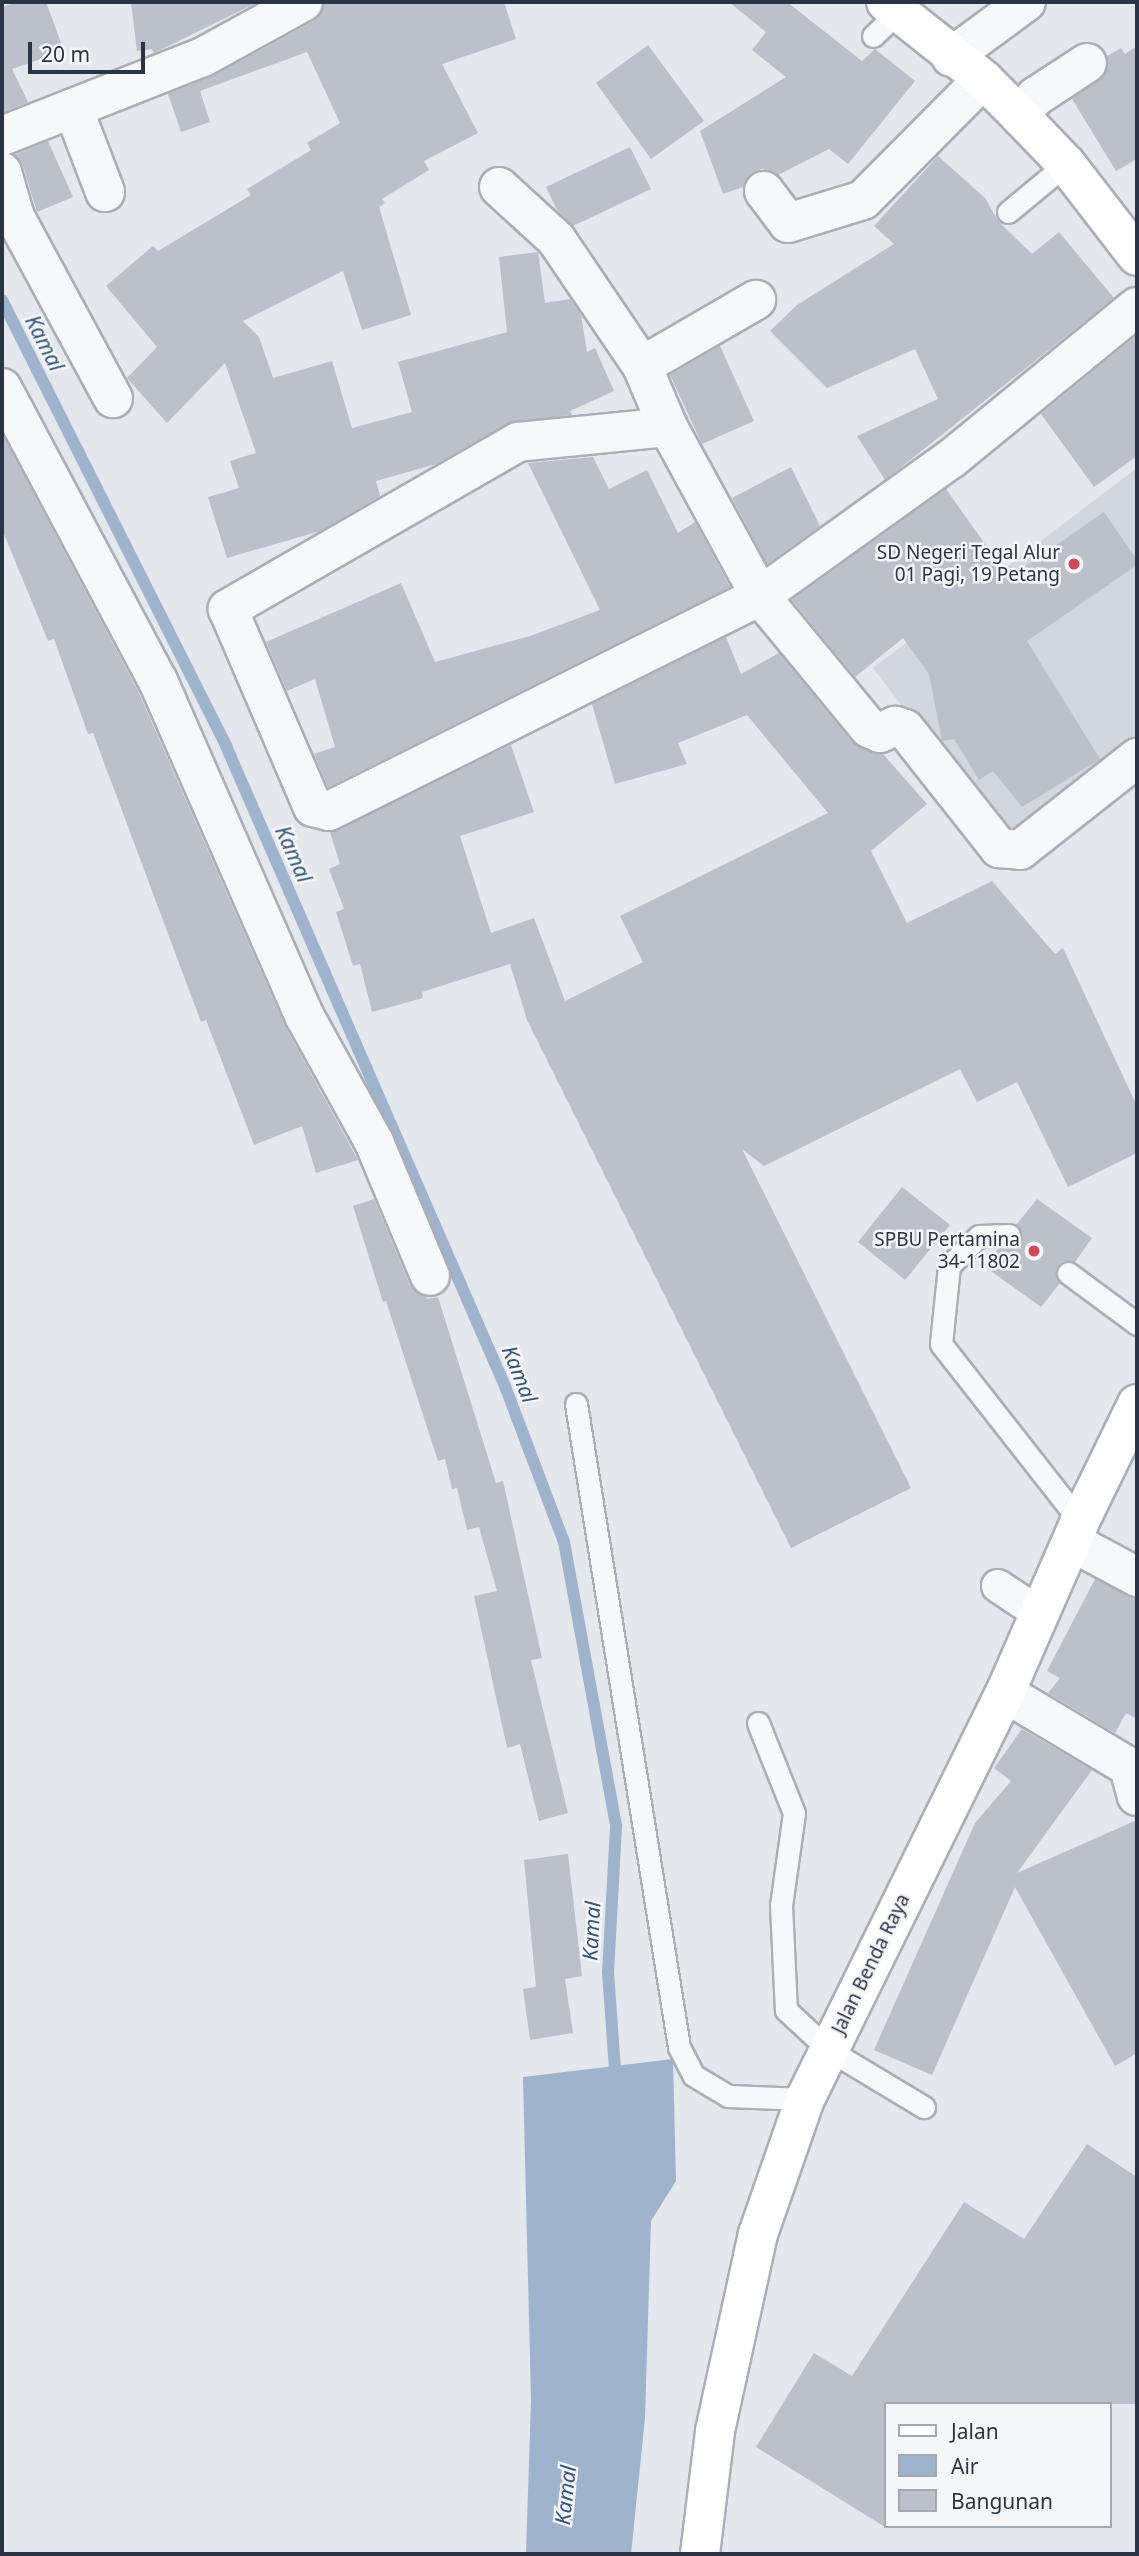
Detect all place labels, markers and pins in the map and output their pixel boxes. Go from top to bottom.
place label: SD Negeri Tegal Alur 01 Pagi, 19 Petang [877,542,1060,586]
marker: SD Negeri Tegal Alur 01 Pagi, 19 Petang [1066,556,1082,572]
place label: SPBU Pertamina 34-11802 [874,1229,1020,1273]
marker: SPBU Pertamina 34-11802 [1026,1243,1042,1259]

